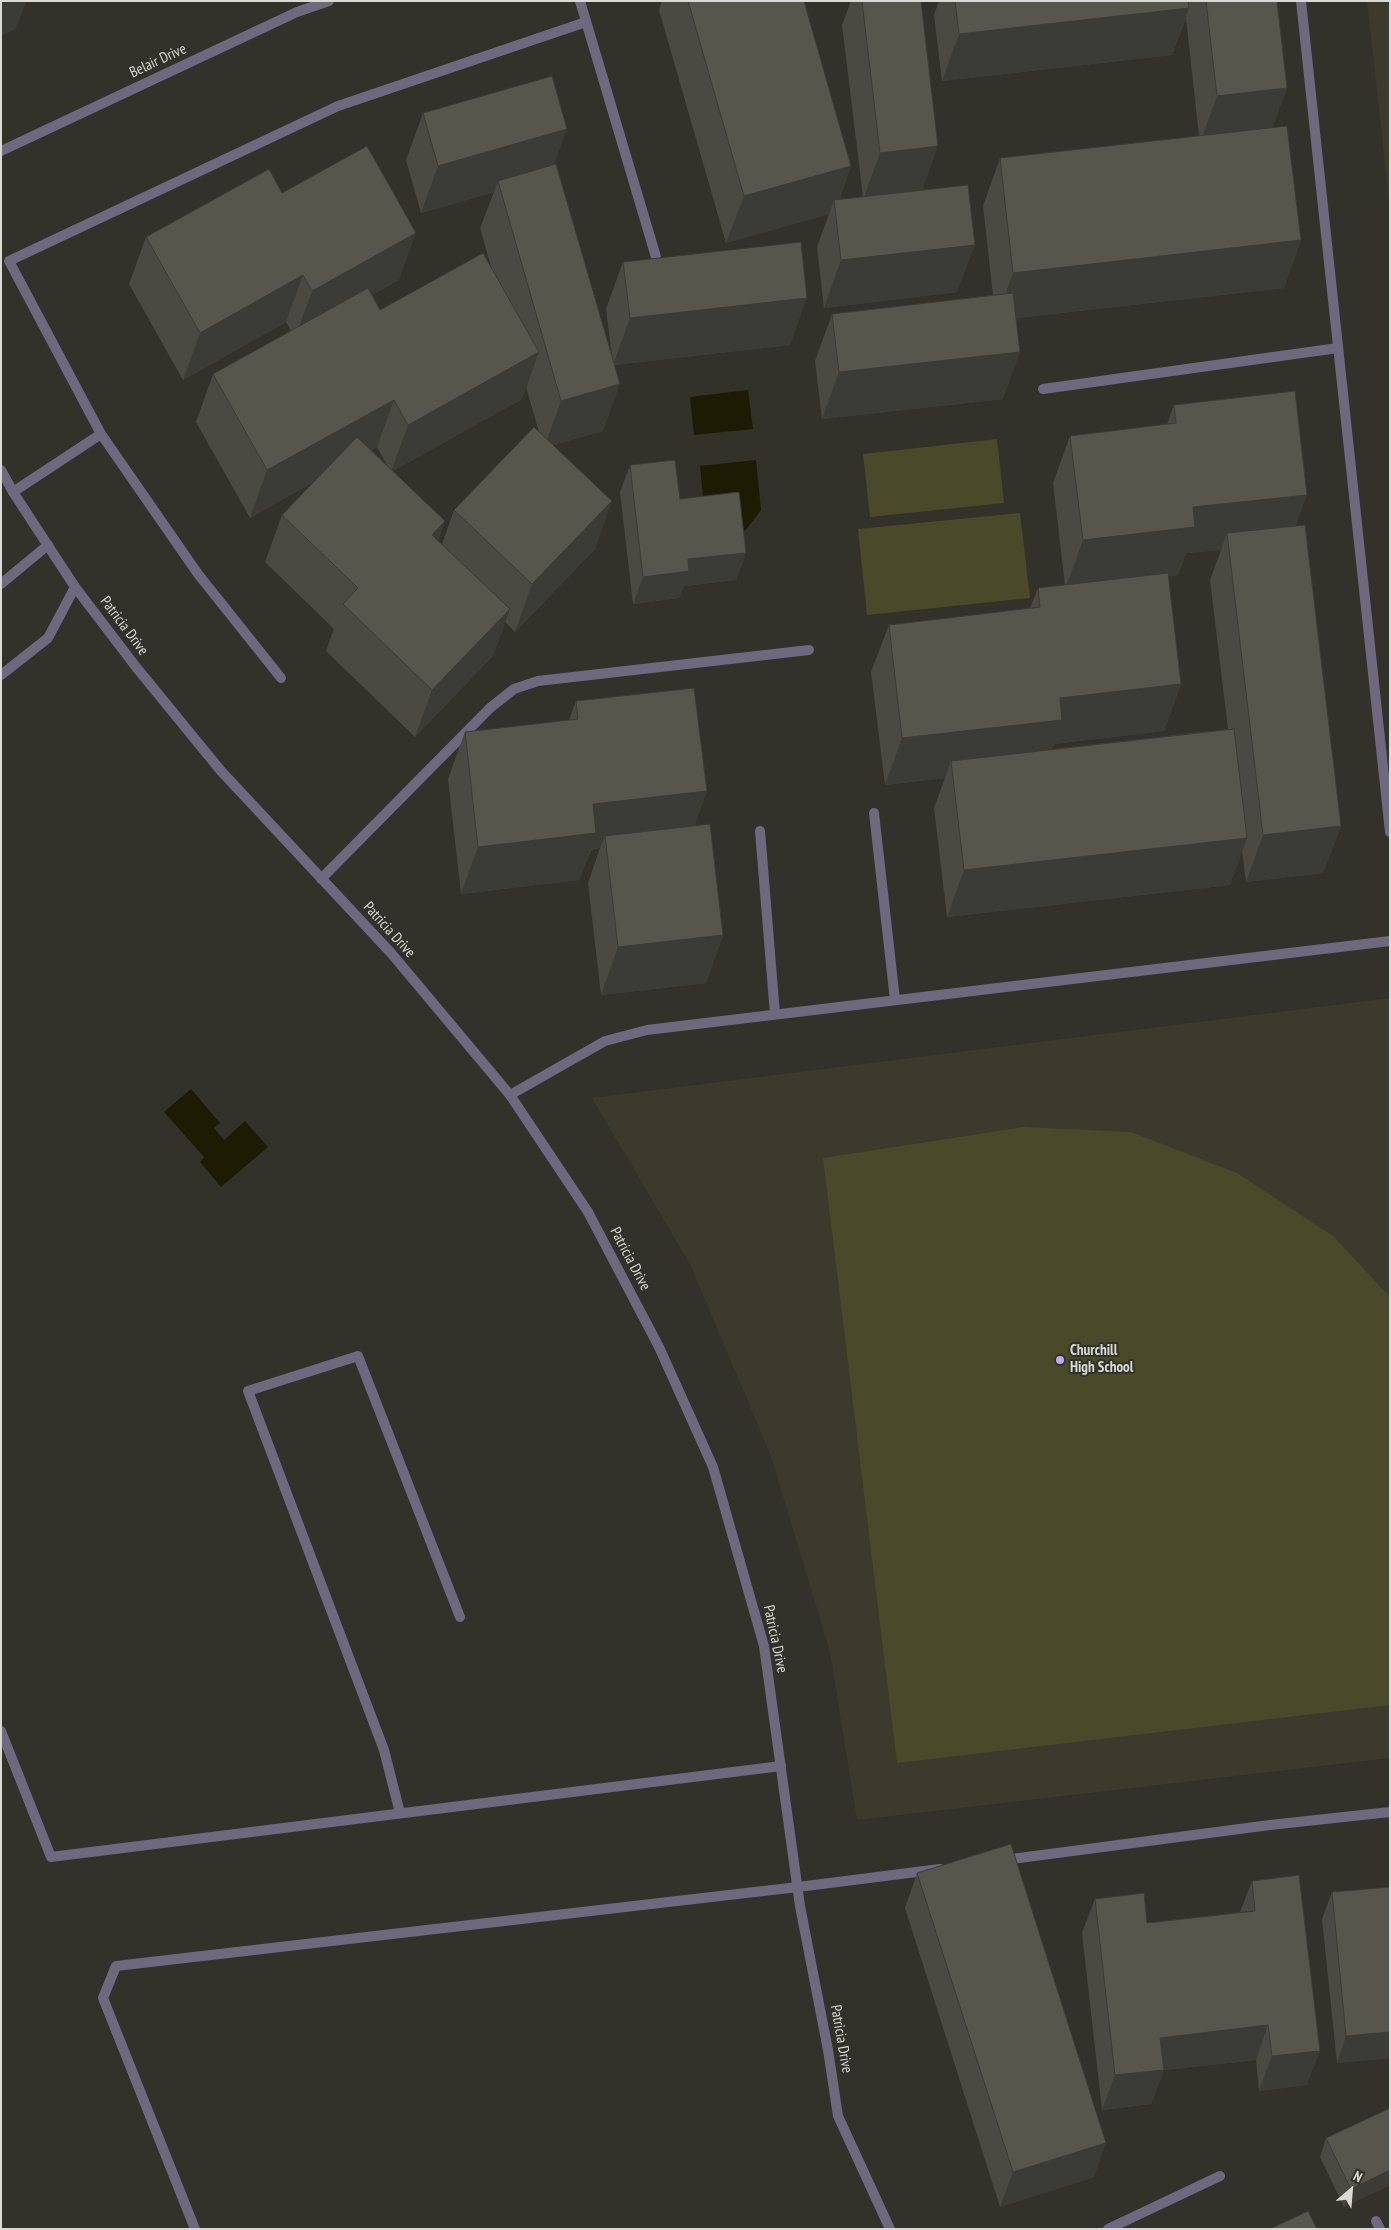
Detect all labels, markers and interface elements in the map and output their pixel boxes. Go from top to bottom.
street label: Belair Drive [127,40,189,82]
street label: Patricia Drive [96,593,152,659]
street label: Patricia Drive [359,898,419,962]
street label: Patricia Drive [606,1224,654,1294]
place label: Churchill High School [1070,1342,1133,1377]
marker: Churchill High School [1054,1354,1066,1366]
street label: Patricia Drive [759,1603,791,1675]
street label: Patricia Drive [826,2004,856,2074]
north arrow [1326,2165,1376,2215]
text: N [1350,2167,1365,2186]

